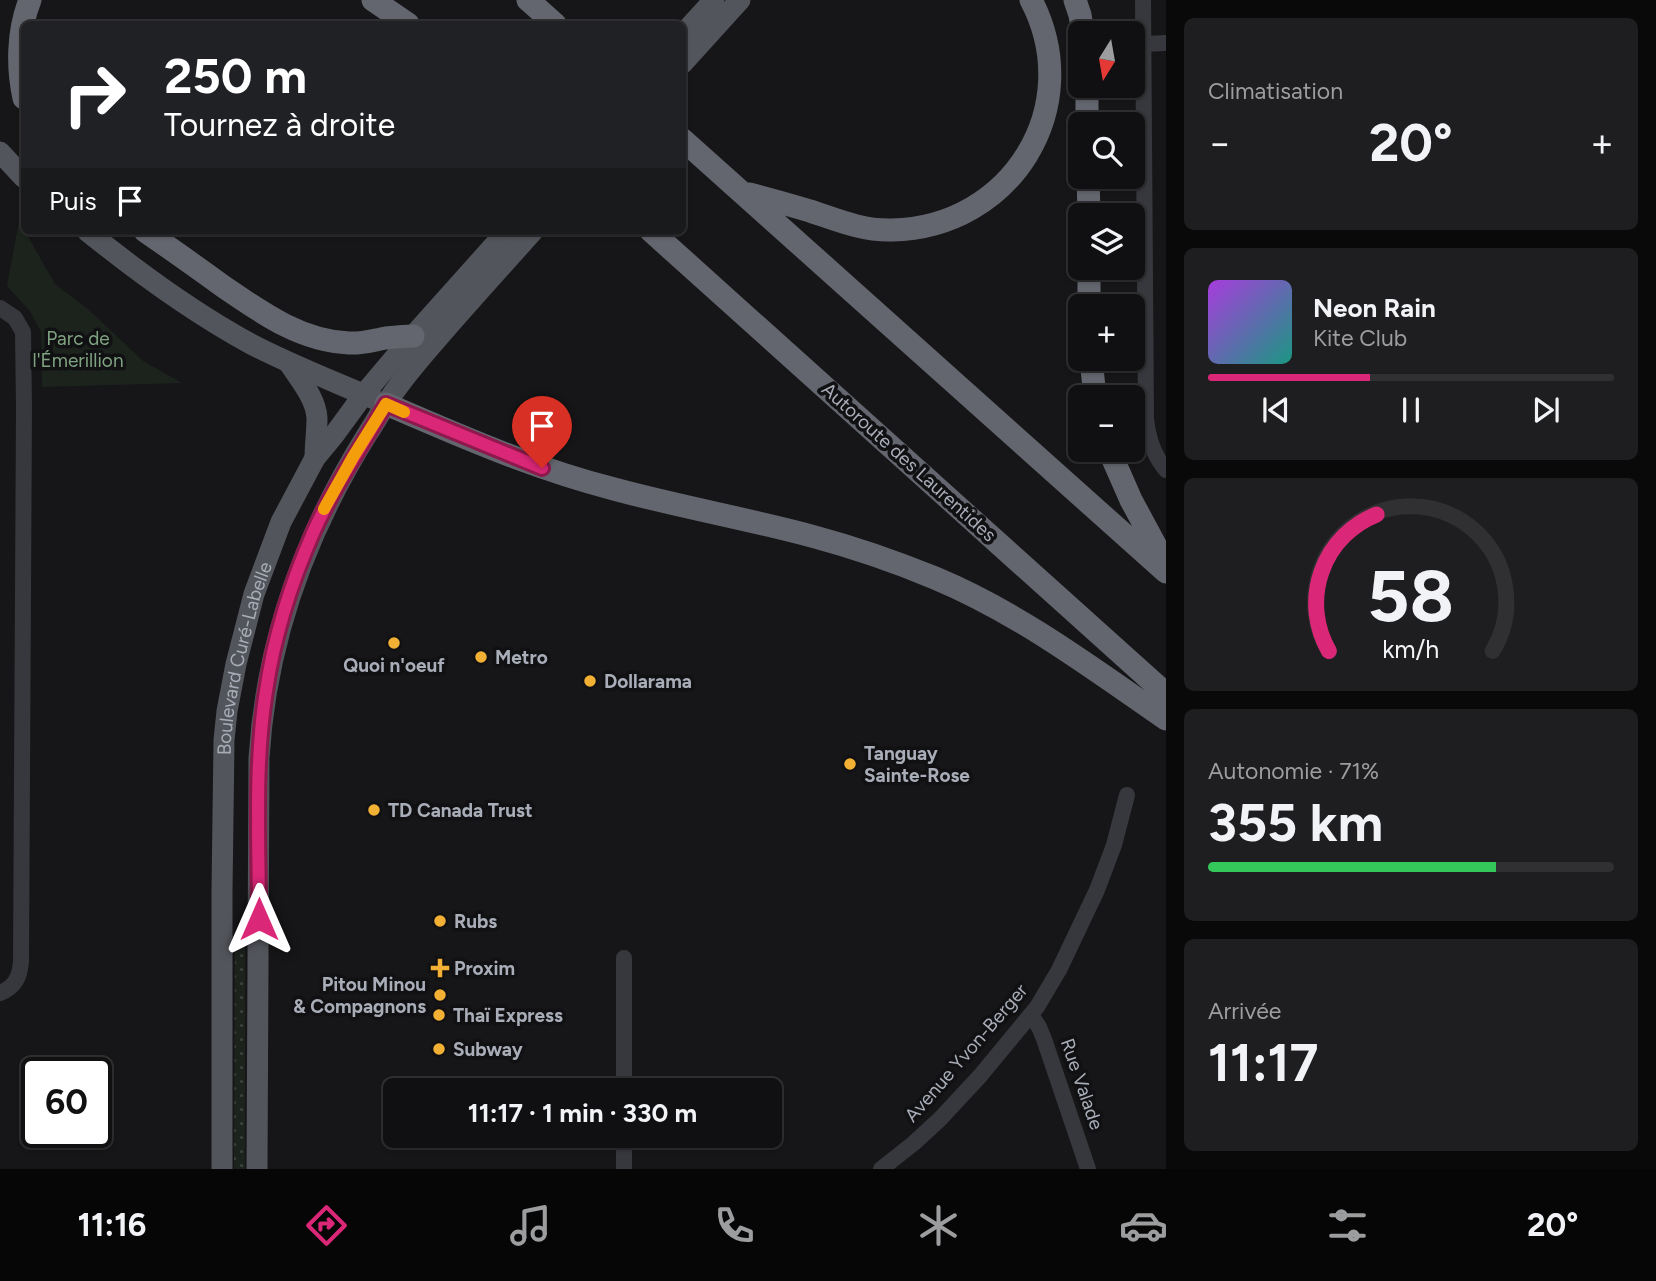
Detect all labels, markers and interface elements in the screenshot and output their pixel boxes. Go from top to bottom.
north arrow [1068,21,1144,98]
map controls [1068,21,1145,462]
text: 250 m [164,46,307,105]
icon: right [49,49,140,140]
text: Climatisation [1208,77,1343,105]
text: Tournez à droite [164,106,395,144]
button: search [1068,112,1145,189]
text: 20° [1369,112,1453,174]
text: − [1208,120,1232,166]
text: + [1590,120,1614,166]
icon: arrive [111,182,149,220]
text: Puis [49,185,97,217]
button: layers [1068,203,1145,280]
text: Neon Rain [1313,292,1436,324]
button: + [1068,294,1145,371]
text: Kite Club [1313,324,1407,352]
park label: Parc de l'Émerillion [33,327,124,372]
street label: Autoroute des Laurentides [817,378,1001,546]
button: − [1068,385,1145,462]
icon: previous [1257,391,1295,429]
icon: pause [1392,391,1430,429]
icon: next [1527,391,1565,429]
pin [512,396,572,468]
icon: arrive [523,407,561,445]
text: 58 [1368,552,1454,639]
street label: Boulevard Curé-Labelle [212,558,277,755]
text: km/h [1382,633,1440,663]
marker: Quoi n'oeuf [386,635,402,651]
place label: Metro [495,646,548,669]
marker: Metro [473,649,489,665]
place label: Quoi n'oeuf [343,654,445,677]
place label: Dollarama [604,670,692,693]
marker: Dollarama [582,673,598,689]
place label: Tanguay Sainte-Rose [864,742,970,787]
marker: Tanguay Sainte-Rose [842,756,858,772]
text: Autonomie · 71% [1208,757,1379,785]
text: 355 km [1208,792,1383,854]
place label: TD Canada Trust [388,799,533,822]
marker: TD Canada Trust [366,802,382,818]
position arrow [222,882,296,956]
place label: Rubs [454,910,497,933]
marker: Rubs [432,913,448,929]
place label: Proxim [454,957,515,980]
marker: Proxim [432,960,448,976]
place label: Pitou Minou & Compagnons [293,973,426,1018]
street label: Avenue Yvon-Berger [900,979,1033,1127]
marker: Pitou Minou & Compagnons [432,987,448,1003]
text: Arrivée [1208,997,1281,1025]
place label: Thaï Express [453,1004,563,1027]
marker: Thaï Express [431,1007,447,1023]
text: 11:17 [1208,1032,1318,1094]
street label: Rue Valade [1056,1035,1108,1133]
place label: Subway [453,1038,523,1061]
marker: Subway [431,1041,447,1057]
speed limit sign: 60 [21,1057,112,1148]
text: 11:17 · 1 min · 330 m [468,1097,697,1129]
icon: directions [302,1201,351,1250]
icon: music [506,1201,555,1250]
icon: phone [710,1201,759,1250]
icon: climate [914,1201,963,1250]
icon: car [1119,1201,1168,1250]
icon: filters [1323,1201,1372,1250]
text: 11:16 [78,1206,146,1244]
text: 20° [1527,1206,1578,1244]

